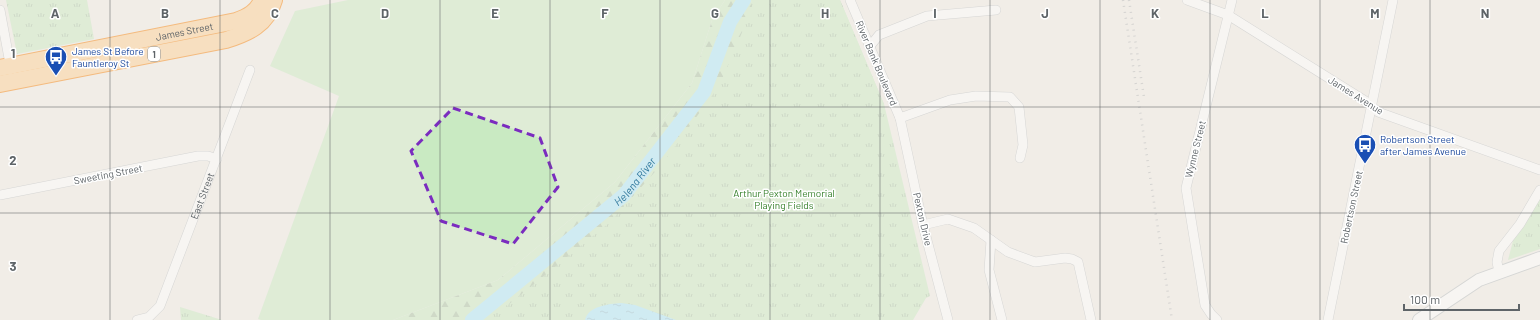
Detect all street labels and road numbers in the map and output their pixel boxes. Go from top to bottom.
street label: River Bank Boulevard [854,19,900,107]
street label: James Street [155,20,215,43]
road number: 1 [148,47,160,61]
street label: James Avenue [1326,73,1386,117]
street label: Wynne Street [1182,119,1208,179]
street label: Sweeting Street [73,161,144,187]
street label: Robertson Street [1337,169,1365,245]
street label: East Street [188,170,217,221]
street label: Pexton Drive [911,191,935,247]

